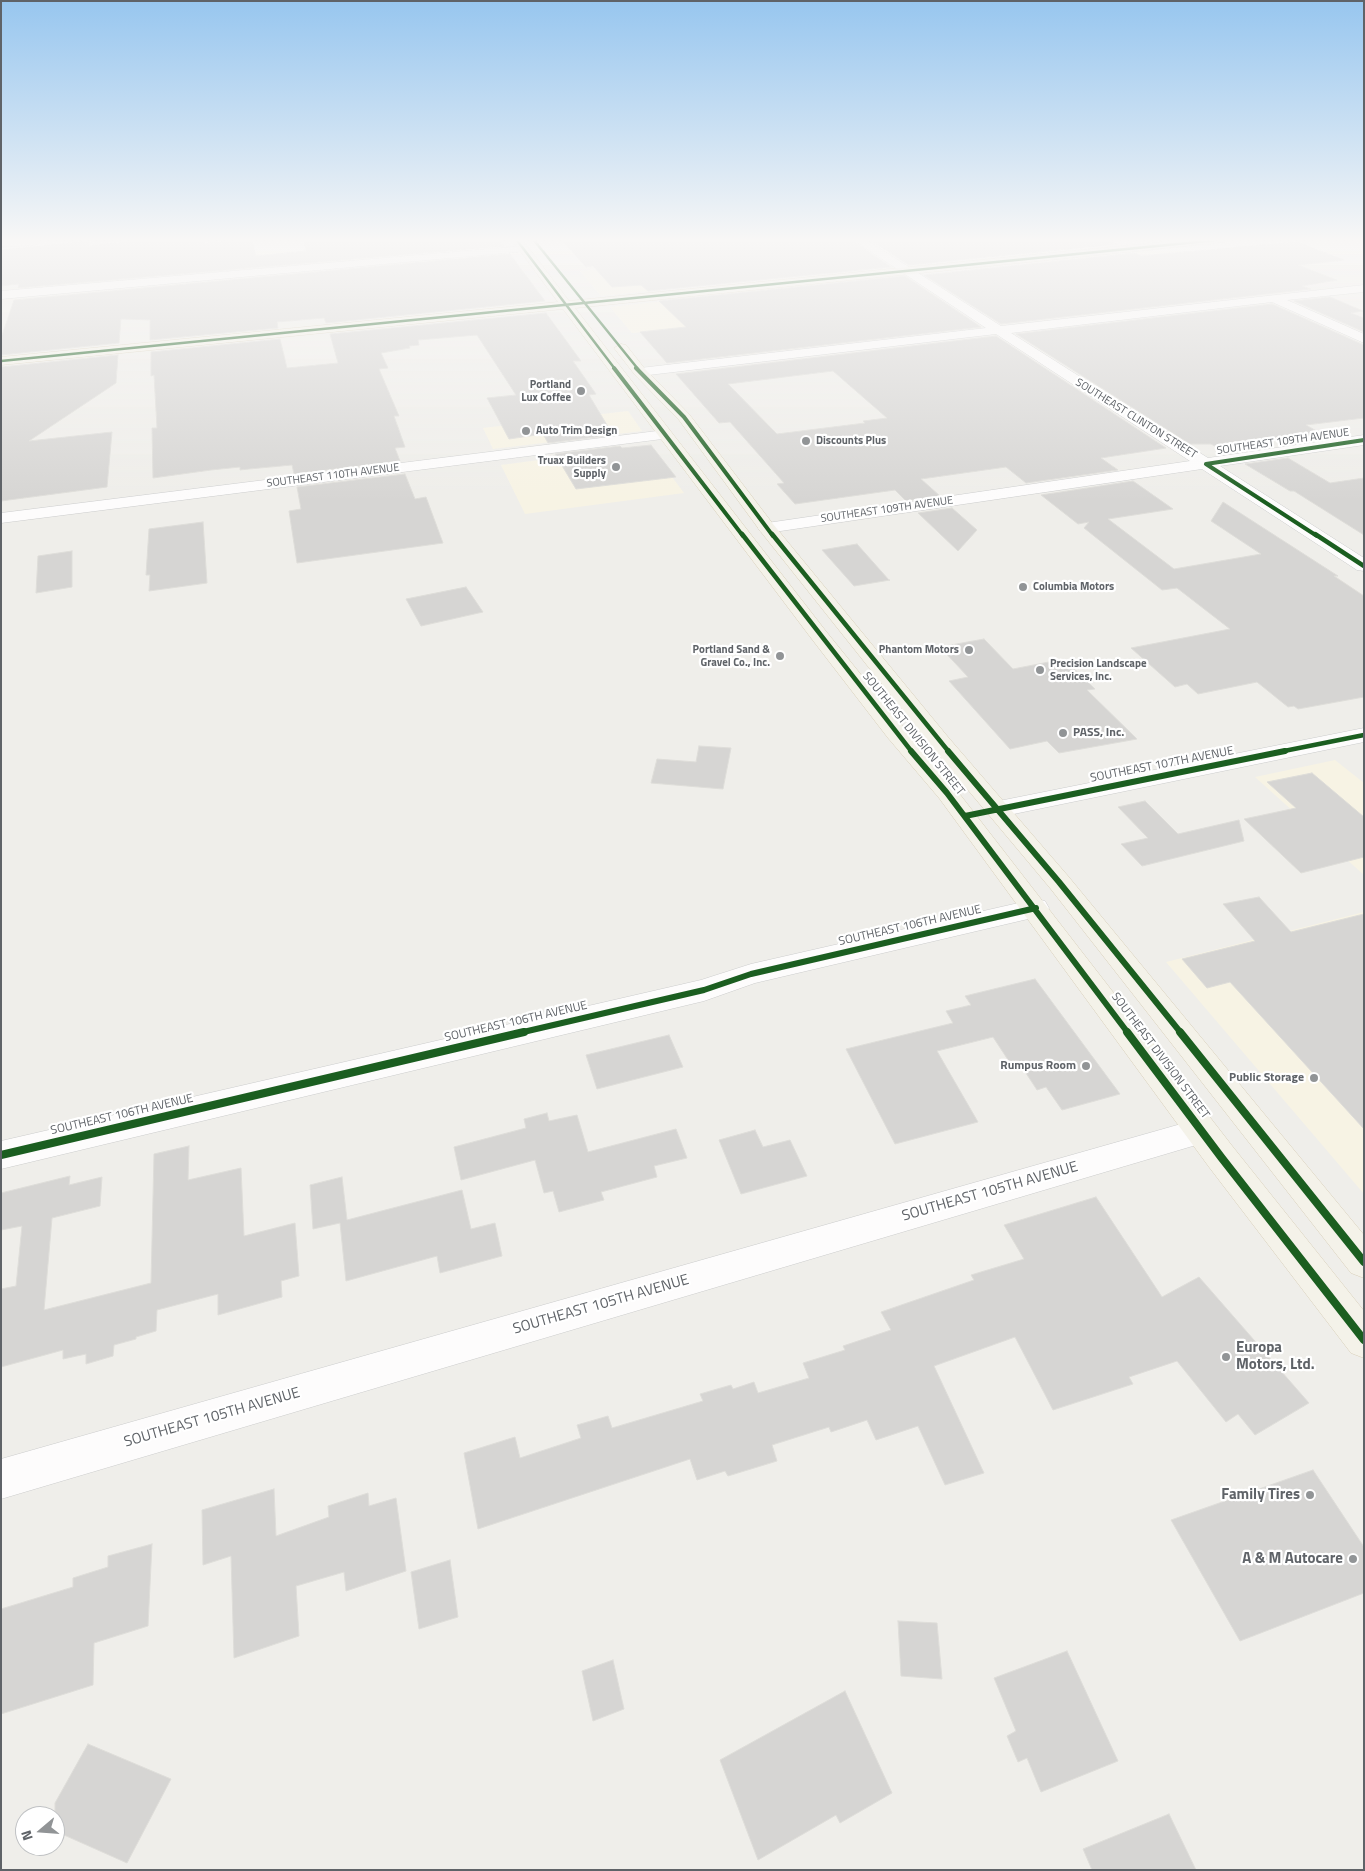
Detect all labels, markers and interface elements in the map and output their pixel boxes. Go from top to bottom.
street label: SOUTHEAST CLINTON STREET [1073,376,1199,462]
place label: Portland Lux Coffee [521,378,571,404]
marker: Portland Lux Coffee [575,385,587,397]
place label: Auto Trim Design [536,424,617,438]
marker: Auto Trim Design [520,425,532,437]
street label: SOUTHEAST 109TH AVENUE [1216,426,1350,458]
place label: Discounts Plus [816,434,886,448]
marker: Discounts Plus [800,435,812,447]
place label: Truax Builders Supply [538,454,606,480]
street label: SOUTHEAST 110TH AVENUE [266,461,400,491]
marker: Truax Builders Supply [610,461,622,473]
street label: SOUTHEAST 109TH AVENUE [820,494,954,526]
place label: Columbia Motors [1033,580,1114,594]
marker: Columbia Motors [1017,581,1029,593]
place label: Portland Sand & Gravel Co., Inc. [693,643,770,669]
place label: Phantom Motors [879,643,959,657]
marker: Phantom Motors [963,644,975,656]
marker: Portland Sand & Gravel Co., Inc. [774,650,786,662]
place label: Precision Landscape Services, Inc. [1050,657,1147,683]
marker: Precision Landscape Services, Inc. [1034,664,1046,676]
street label: SOUTHEAST DIVISION STREET [859,670,967,798]
place label: PASS, Inc. [1073,726,1124,740]
marker: PASS, Inc. [1057,727,1069,739]
street label: SOUTHEAST 107TH AVENUE [1089,744,1235,786]
street label: SOUTHEAST 106TH AVENUE [837,903,983,949]
street label: SOUTHEAST DIVISION STREET [1108,990,1212,1122]
street label: SOUTHEAST 106TH AVENUE [443,999,589,1045]
place label: Rumpus Room [1000,1059,1076,1073]
marker: Rumpus Room [1080,1060,1092,1072]
place label: Public Storage [1229,1071,1304,1085]
marker: Public Storage [1308,1072,1320,1084]
street label: SOUTHEAST 106TH AVENUE [49,1092,195,1138]
street label: SOUTHEAST 105TH AVENUE [900,1158,1080,1226]
street label: SOUTHEAST 105TH AVENUE [511,1271,691,1339]
place label: Europa Motors, Ltd. [1236,1339,1315,1374]
marker: Europa Motors, Ltd. [1220,1351,1232,1363]
street label: SOUTHEAST 105TH AVENUE [122,1384,302,1452]
place label: Family Tires [1221,1486,1300,1504]
marker: Family Tires [1304,1489,1316,1501]
place label: A & M Autocare [1242,1550,1343,1568]
marker: A & M Autocare [1347,1553,1359,1565]
north arrow [15,1806,65,1856]
text: N [15,1828,38,1843]

